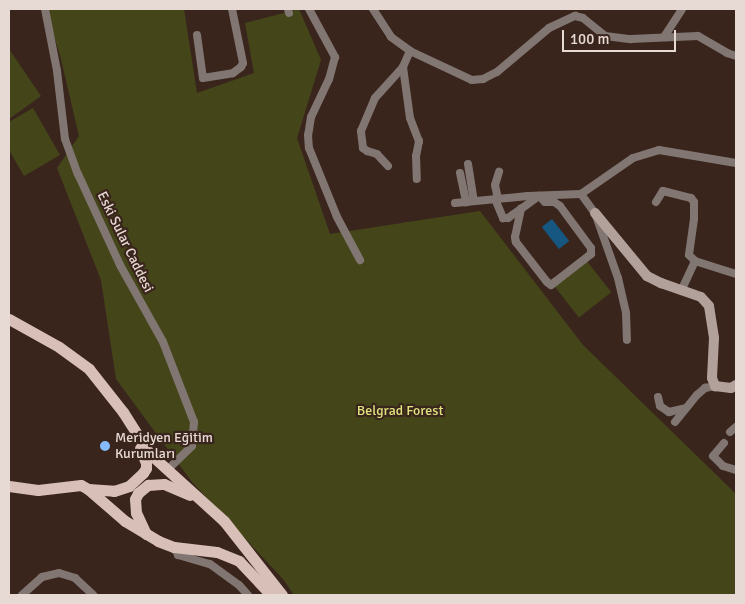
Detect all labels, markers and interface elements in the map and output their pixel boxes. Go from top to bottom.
scale bar [565,20,679,52]
text: 100 m [570,30,610,48]
street label: Eski Sular Caddesi [93,189,157,295]
park label: Belgrad Forest [357,403,443,419]
place label: Meridyen Eğitim Kurumları [115,430,213,462]
marker: Meridyen Eğitim Kurumları [99,440,111,452]

